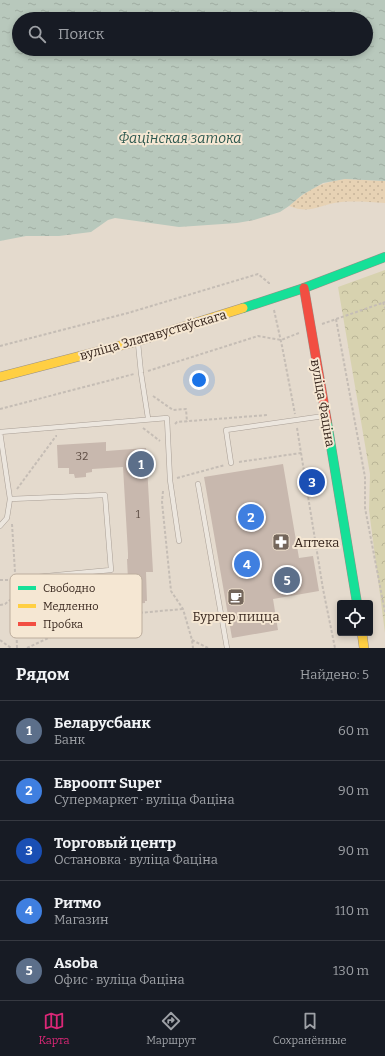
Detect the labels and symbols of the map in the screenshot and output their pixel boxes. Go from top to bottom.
water label: Фацінская затока [118,130,242,147]
street label: вуліца Златавустаўскага [78,307,228,363]
street label: вуліца Фаціна [308,358,338,448]
your location [189,370,209,390]
pin: 1 [128,449,154,479]
house number: 32 [76,450,88,463]
pin: 3 [299,467,325,497]
pin: 2 [238,502,264,532]
house number: 1 [136,508,141,521]
pharmacy icon: Аптека [271,532,291,552]
place label: Аптека [294,535,339,550]
pin: 4 [234,549,260,579]
pin: 5 [274,565,300,595]
legend [10,574,142,638]
text: Свободно [43,582,95,595]
cafe icon: Бургер пицца [226,587,246,607]
text: Медленно [43,600,99,613]
place label: Бургер пицца [192,609,280,624]
text: Пробка [43,618,83,631]

